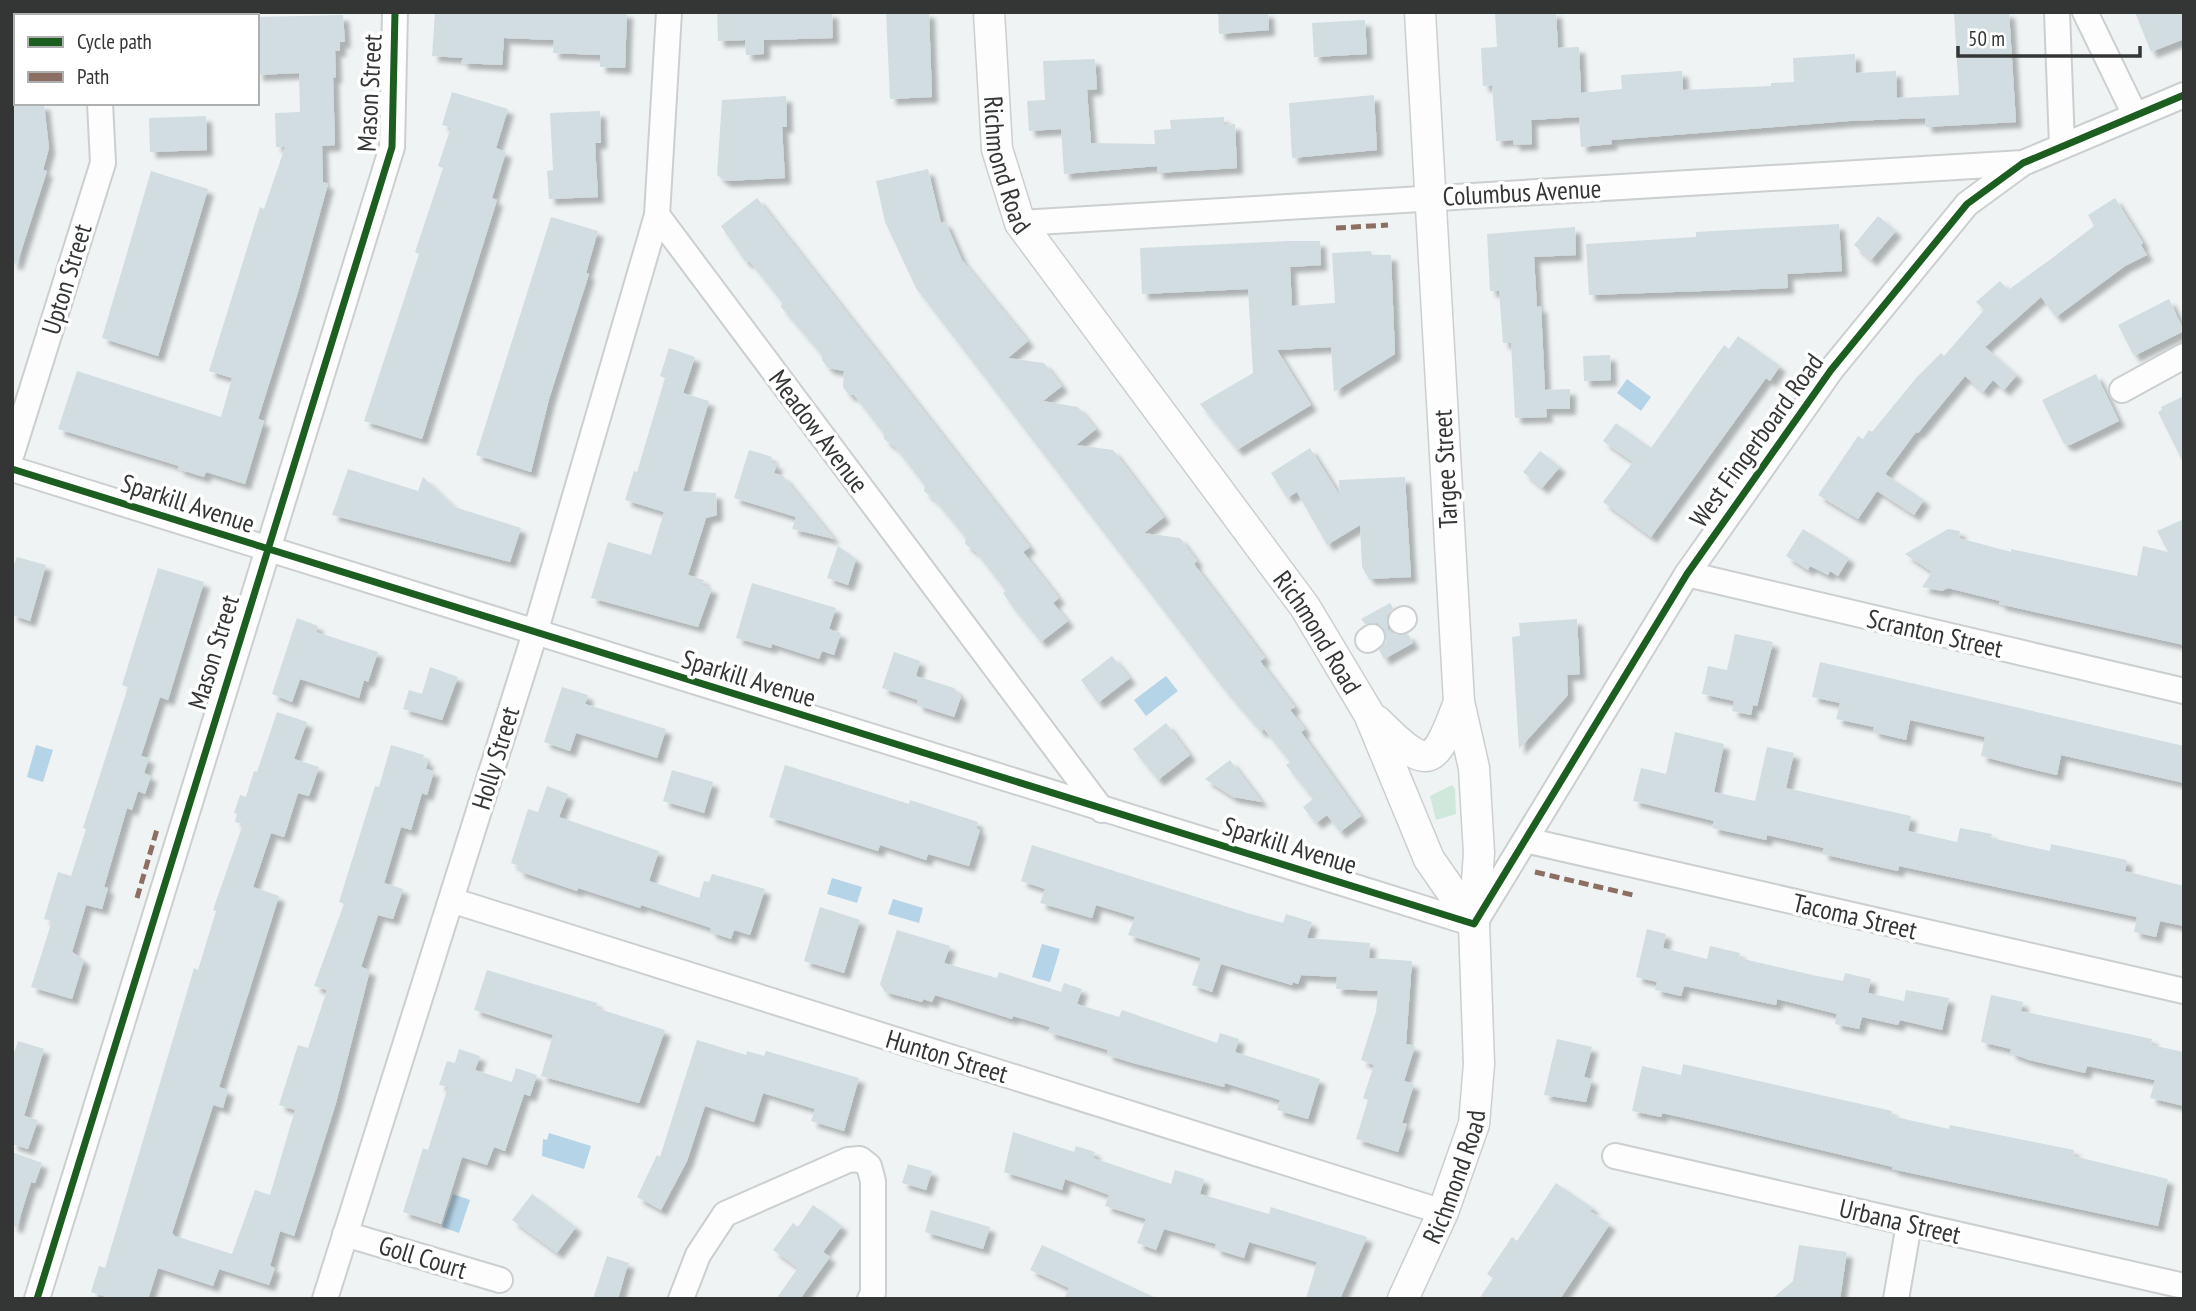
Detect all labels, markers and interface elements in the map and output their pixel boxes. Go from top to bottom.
legend [14,14,259,105]
scale bar [1958,14,2140,58]
text: 50 m [1968,25,2005,52]
text: Cycle path [77,28,152,55]
street label: Mason Street [349,33,389,153]
text: Path [77,63,109,90]
street label: Richmond Road [977,95,1039,240]
street label: Columbus Avenue [1442,171,1602,213]
street label: Upton Street [34,220,98,338]
street label: West Fingerboard Road [1682,347,1830,533]
street label: Meadow Avenue [762,363,876,499]
street label: Targee Street [1425,409,1465,529]
street label: Sparkill Avenue [117,466,259,540]
street label: Richmond Road [1267,564,1369,699]
street label: Mason Street [180,591,246,713]
street label: Scranton Street [1864,601,2006,665]
street label: Sparkill Avenue [678,642,820,714]
street label: Holly Street [464,703,526,813]
street label: Sparkill Avenue [1219,809,1361,881]
street label: Tacoma Street [1790,886,1920,946]
street label: Hunton Street [882,1022,1012,1090]
street label: Richmond Road [1414,1109,1492,1248]
street label: Urbana Street [1836,1191,1964,1251]
street label: Goll Court [375,1228,471,1286]

